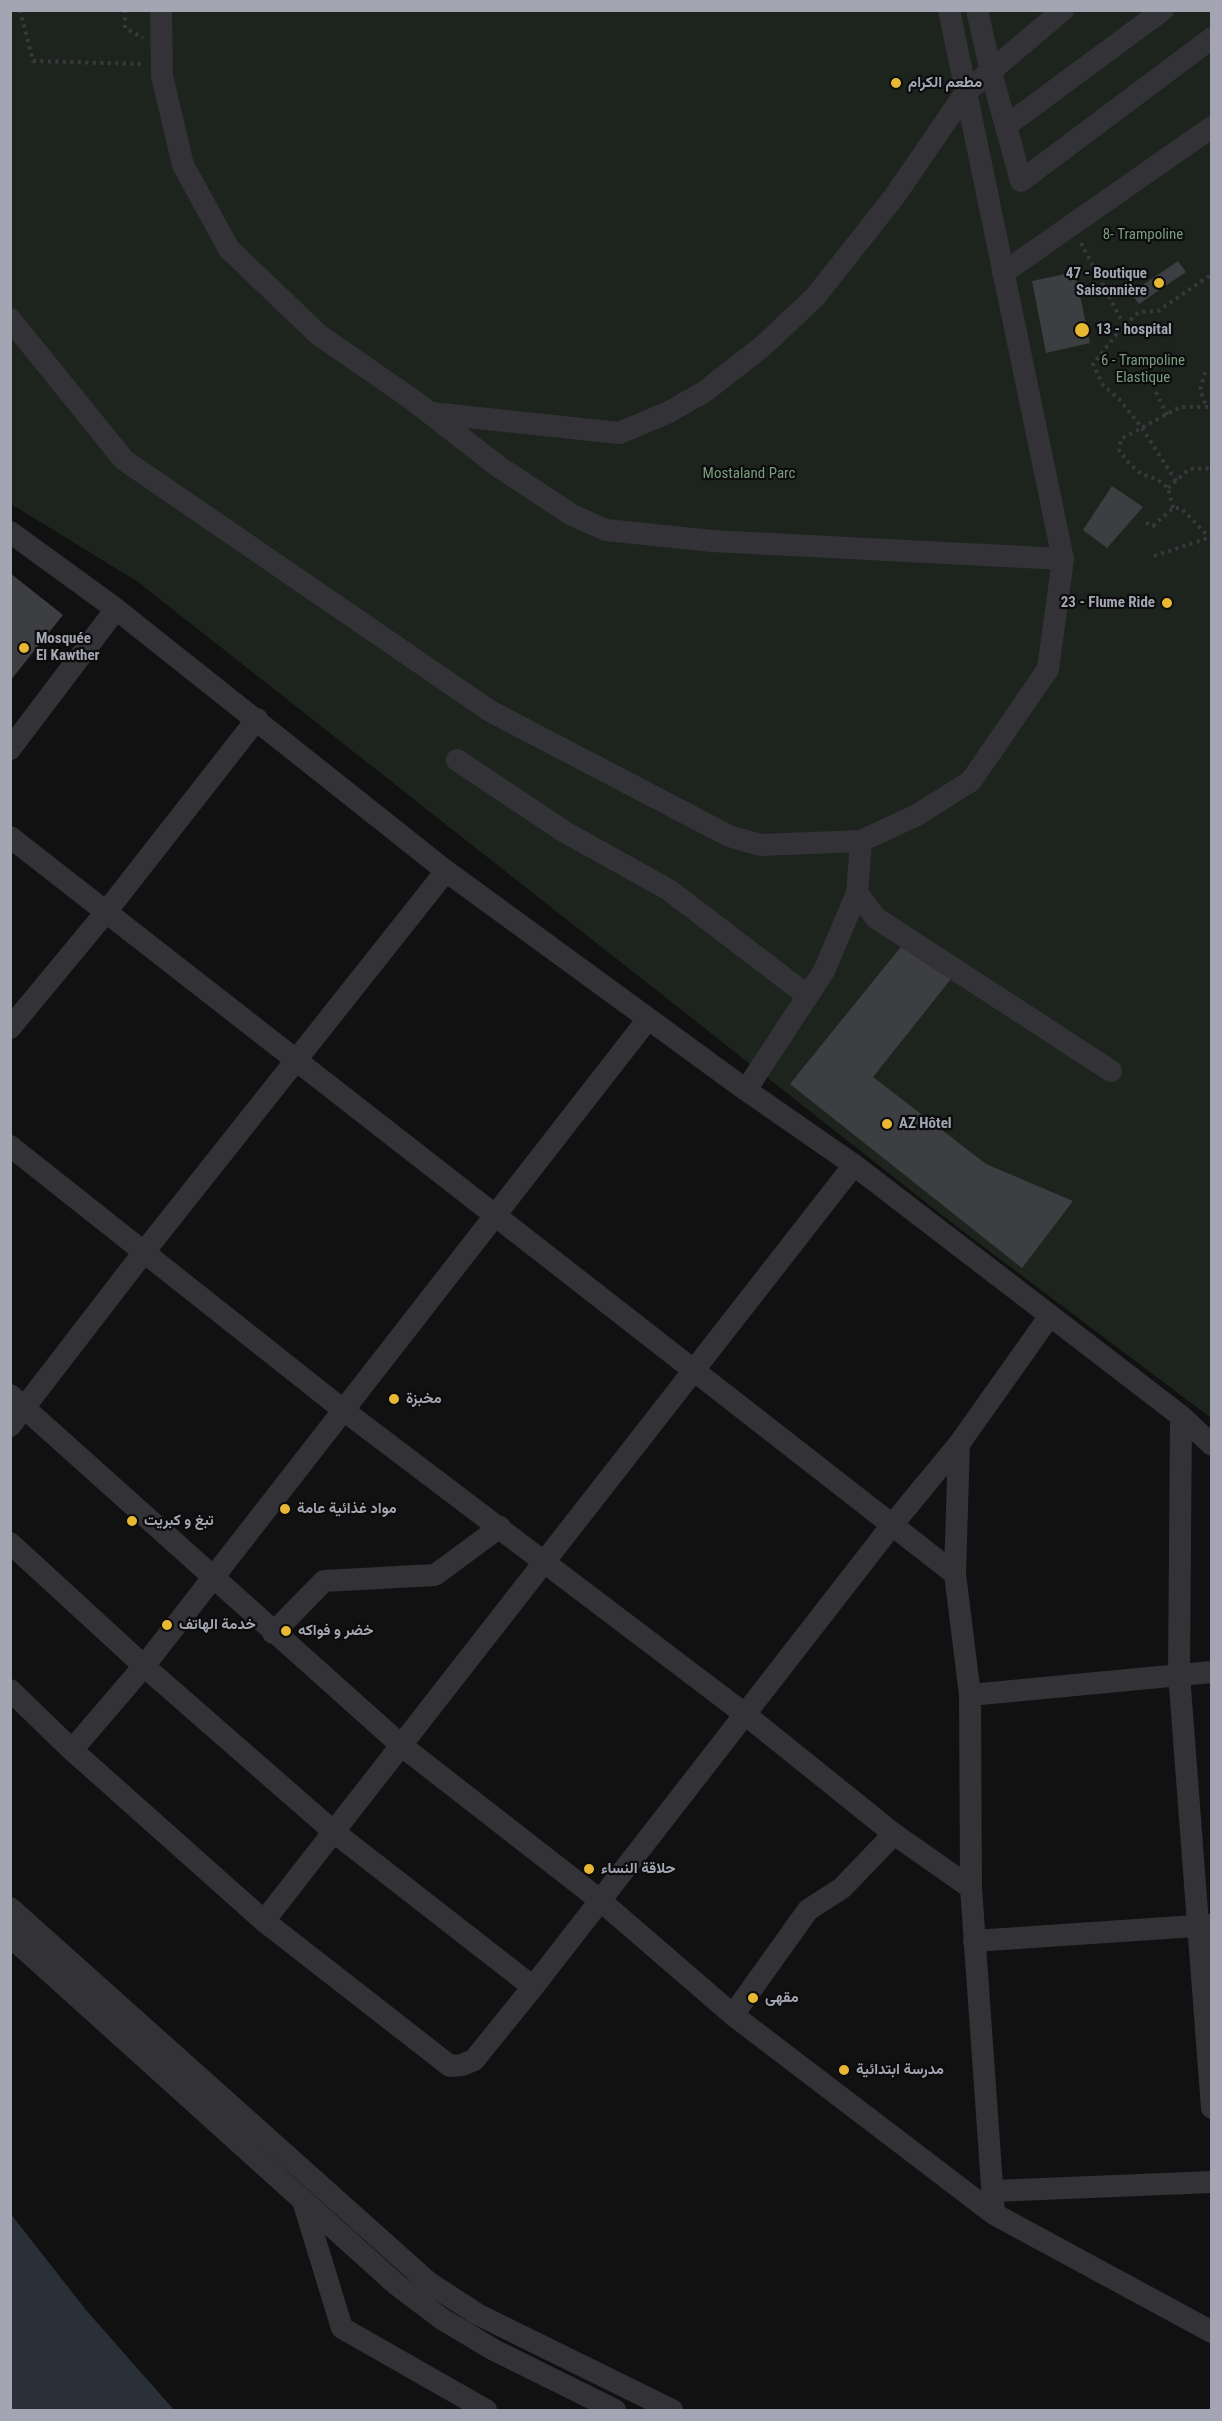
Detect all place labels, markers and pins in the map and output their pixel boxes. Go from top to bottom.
place label: مطعم الكرام [908,74,982,92]
marker: مطعم الكرام [889,76,903,90]
place label: 47 - Boutique Saisonnière [1066,265,1147,300]
marker: 47 - Boutique Saisonnière [1152,276,1166,290]
marker: 13 - hospital [1073,321,1091,339]
place label: 13 - hospital [1096,321,1172,339]
place label: 23 - Flume Ride [1061,594,1155,612]
marker: 23 - Flume Ride [1160,596,1174,610]
place label: Mosquée El Kawther [36,630,100,665]
marker: Mosquée El Kawther [17,641,31,655]
place label: AZ Hôtel [899,1115,952,1133]
marker: AZ Hôtel [880,1117,894,1131]
place label: مخبزة [406,1390,442,1408]
marker: مخبزة [387,1392,401,1406]
place label: مواد غذائية عامة [297,1500,397,1518]
marker: مواد غذائية عامة [278,1502,292,1516]
place label: تبغ و كبريت [144,1512,214,1530]
marker: تبغ و كبريت [125,1514,139,1528]
place label: خدمة الهاتف [179,1616,256,1634]
marker: خدمة الهاتف [160,1618,174,1632]
place label: خضر و فواكه [298,1622,373,1640]
marker: خضر و فواكه [279,1624,293,1638]
place label: حلاقة النساء [601,1860,676,1878]
marker: حلاقة النساء [582,1862,596,1876]
place label: مقهى [765,1989,799,2007]
marker: مقهى [746,1991,760,2005]
place label: مدرسة ابتدائية [856,2061,944,2079]
marker: مدرسة ابتدائية [837,2063,851,2077]

